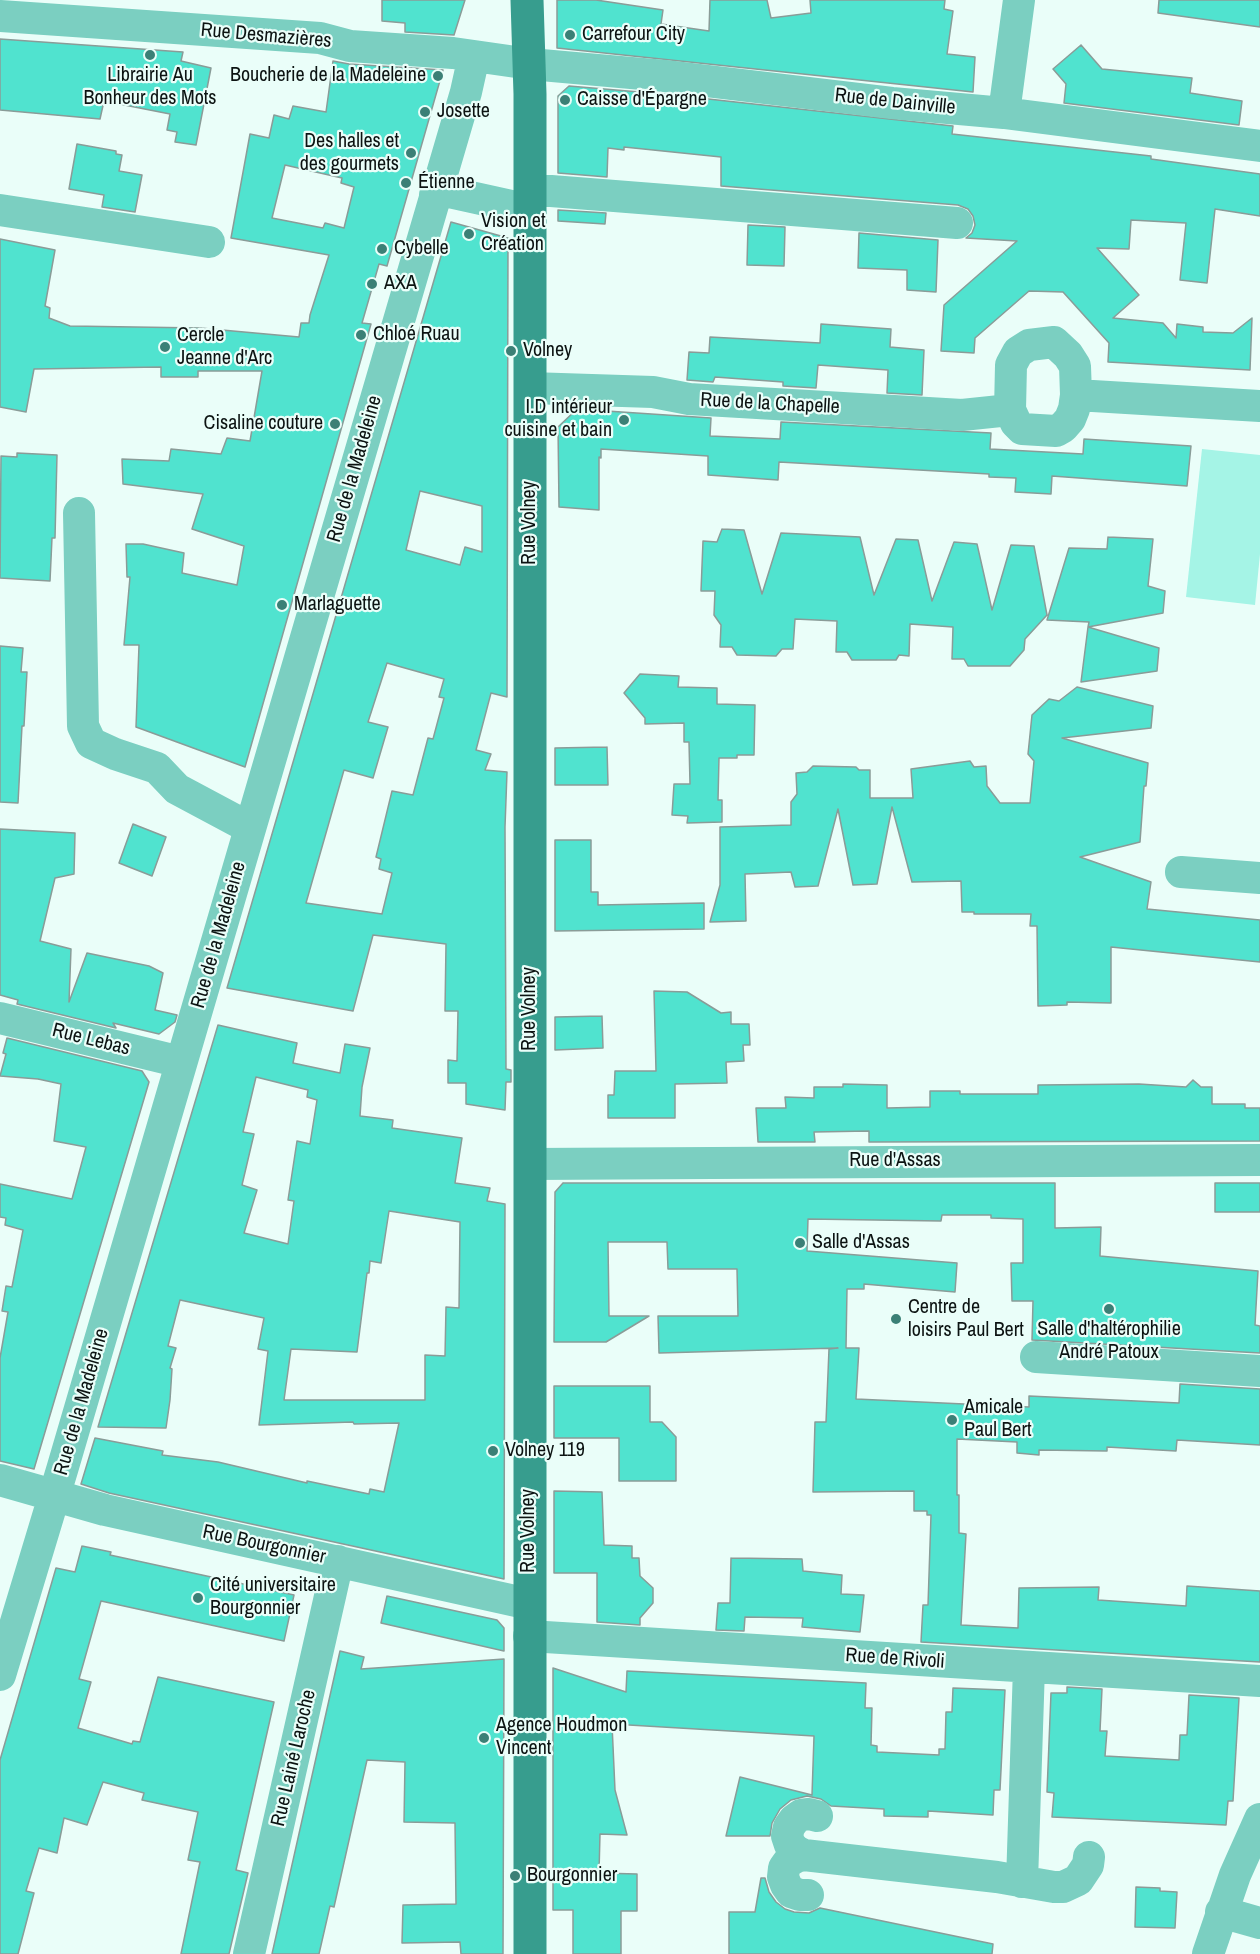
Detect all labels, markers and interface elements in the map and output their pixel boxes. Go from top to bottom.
street label: Rue Desmazières [200,18,332,54]
place label: Carrefour City [582,23,685,47]
marker: Carrefour City [563,28,577,42]
marker: Librairie Au Bonheur des Mots [143,48,157,62]
place label: Librairie Au Bonheur des Mots [83,64,217,111]
place label: Boucherie de la Madeleine [230,64,426,88]
marker: Boucherie de la Madeleine [431,69,445,83]
street label: Rue de Dainville [833,84,957,120]
place label: Caisse d'Épargne [577,88,707,112]
marker: Caisse d'Épargne [558,93,572,107]
place label: Josette [437,100,490,124]
marker: Josette [418,105,432,119]
place label: Des halles et des gourmets [300,130,399,177]
marker: Des halles et des gourmets [404,146,418,160]
place label: Étienne [418,171,475,195]
marker: Étienne [399,176,413,190]
place label: Vision et Création [481,210,545,257]
marker: Vision et Création [462,227,476,241]
place label: Cybelle [394,237,449,261]
marker: Cybelle [375,242,389,256]
place label: AXA [384,272,417,296]
marker: AXA [365,277,379,291]
place label: Chloé Ruau [373,323,460,347]
place label: Cercle Jeanne d'Arc [177,324,272,371]
marker: Chloé Ruau [354,328,368,342]
place label: Volney [523,339,572,363]
marker: Cercle Jeanne d'Arc [158,340,172,354]
marker: Volney [504,344,518,358]
street label: Rue de la Chapelle [700,388,840,420]
street label: Rue de la Madeleine [323,393,387,545]
place label: I.D intérieur cuisine et bain [504,396,612,443]
place label: Cisaline couture [204,412,323,436]
marker: I.D intérieur cuisine et bain [617,413,631,427]
marker: Cisaline couture [328,417,342,431]
street label: Rue Volney [518,481,542,565]
place label: Marlaguette [294,593,381,617]
marker: Marlaguette [275,598,289,612]
street label: Rue de la Madeleine [187,859,251,1011]
street label: Rue Volney [518,967,542,1051]
street label: Rue Lebas [50,1019,132,1061]
street label: Rue d'Assas [849,1149,941,1173]
place label: Salle d'Assas [812,1231,910,1255]
marker: Salle d'Assas [793,1236,807,1250]
place label: Centre de loisirs Paul Bert [908,1296,1024,1343]
marker: Salle d'haltérophilie André Patoux [1102,1302,1116,1316]
marker: Centre de loisirs Paul Bert [889,1312,903,1326]
place label: Salle d'haltérophilie André Patoux [1037,1318,1181,1365]
street label: Rue de la Madeleine [50,1326,114,1478]
place label: Amicale Paul Bert [964,1396,1031,1443]
marker: Amicale Paul Bert [945,1413,959,1427]
place label: Volney 119 [505,1439,585,1463]
marker: Volney 119 [486,1444,500,1458]
street label: Rue Volney [517,1489,541,1573]
street label: Rue Bourgonnier [200,1520,328,1570]
place label: Cité universitaire Bourgonnier [210,1574,336,1621]
marker: Cité universitaire Bourgonnier [191,1591,205,1605]
street label: Rue de Rivoli [845,1644,945,1674]
street label: Rue Lainé Laroche [267,1687,321,1829]
place label: Agence Houdmon Vincent [496,1714,627,1761]
marker: Agence Houdmon Vincent [477,1731,491,1745]
place label: Bourgonnier [527,1864,617,1888]
marker: Bourgonnier [508,1869,522,1883]

